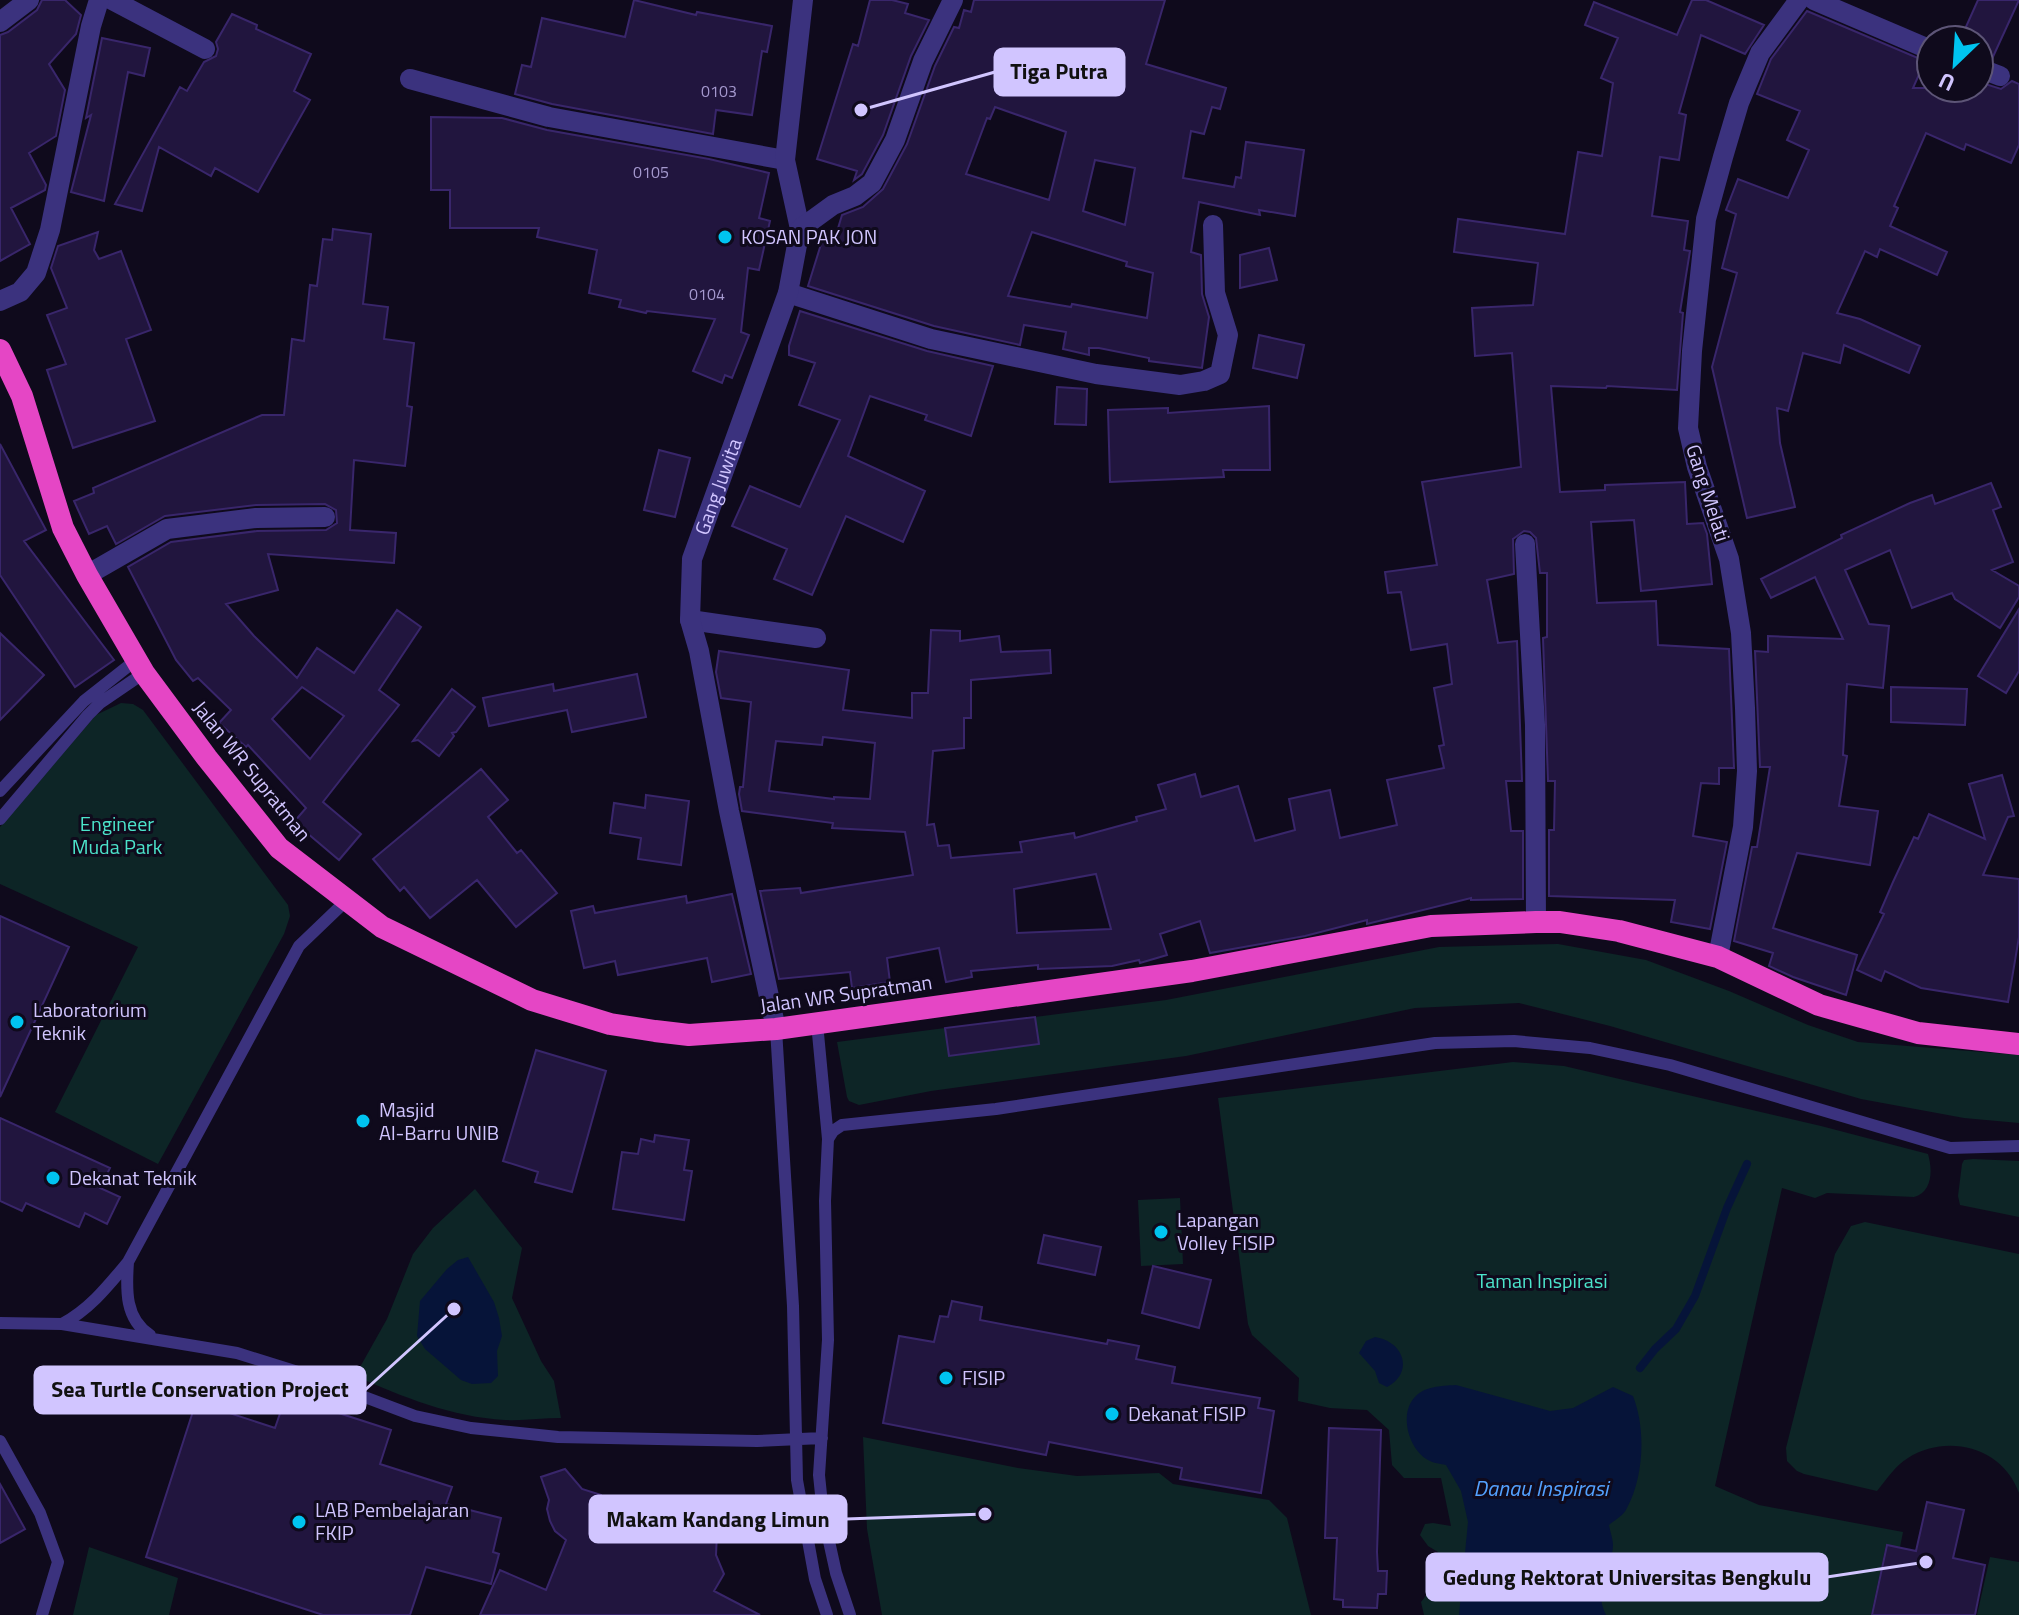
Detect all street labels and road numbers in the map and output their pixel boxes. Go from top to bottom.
street label: Gang Juwita [686,434,749,539]
street label: Gang Melati [1678,440,1739,545]
street label: Jalan WR Supratman [186,694,319,848]
street label: Jalan WR Supratman [758,966,934,1021]

